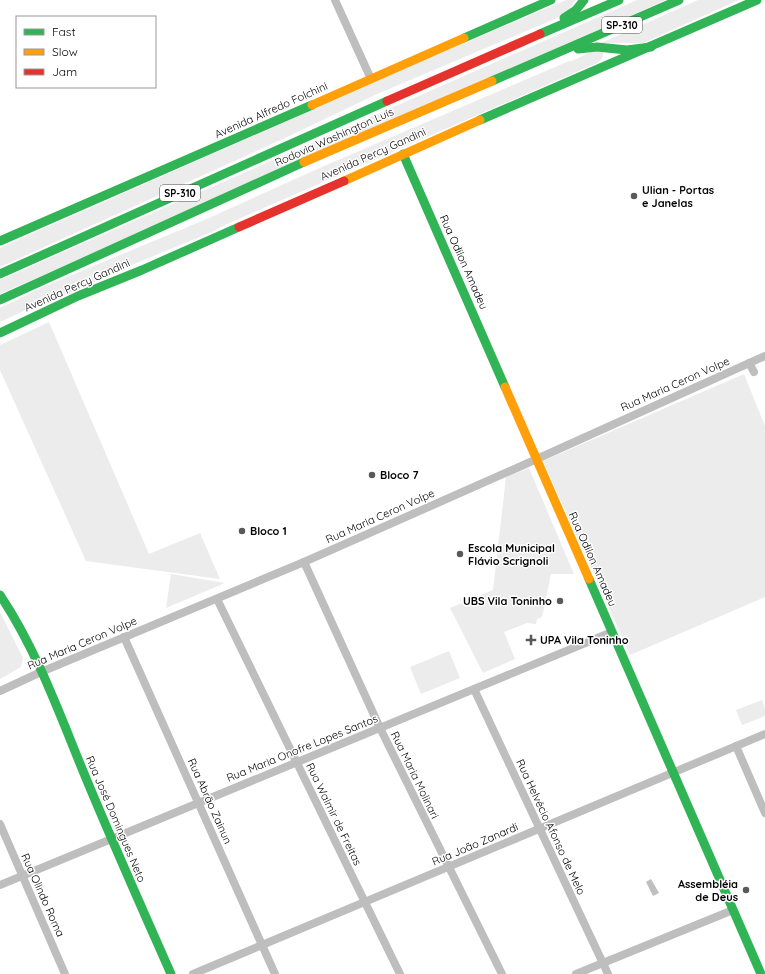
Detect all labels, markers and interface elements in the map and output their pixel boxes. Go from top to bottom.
legend [16,16,156,88]
road number: SP-310 [602,17,642,33]
text: Fast [52,24,76,39]
text: Slow [52,44,78,59]
text: Jam [52,64,77,79]
street label: Avenida Alfredo Folchini [212,79,330,141]
street label: Rodovia Washington Luís [272,104,396,170]
street label: Avenida Percy Gandini [318,124,428,184]
place label: Ulian - Portas e Janelas [642,183,714,210]
road number: SP-310 [160,185,200,201]
marker: Ulian - Portas e Janelas [629,191,639,201]
street label: Rua Odilon Amadeu [437,213,491,311]
street label: Avenida Percy Gandini [22,255,132,315]
street label: Rua Maria Ceron Volpe [618,354,732,414]
place label: Bloco 7 [380,468,419,482]
marker: Bloco 7 [367,470,377,480]
street label: Rua Maria Ceron Volpe [323,486,437,546]
street label: Rua Odilon Amadeu [566,510,620,608]
place label: Bloco 1 [250,524,287,538]
marker: Bloco 1 [237,526,247,536]
place label: Escola Municipal Flávio Scrignoli [468,541,555,568]
marker: Escola Municipal Flávio Scrignoli [455,549,465,559]
place label: UBS Vila Toninho [463,594,552,608]
marker: UBS Vila Toninho [555,596,565,606]
street label: Rua Maria Ceron Volpe [25,614,139,672]
place label: UPA Vila Toninho [540,633,629,647]
marker: UPA Vila Toninho [525,634,537,646]
street label: Rua Maria Onofre Lopes Santos [224,711,380,785]
street label: Rua Maria Molinari [388,729,442,821]
street label: Rua José Domingues Neto [83,754,149,885]
street label: Rua Abrão Zainun [185,756,235,846]
street label: Rua Helvécio Afonso de Melo [513,757,589,897]
street label: Rua Walmir de Freitas [303,760,365,868]
street label: Rua João Zanardi [430,820,520,868]
street label: Rua Olindo Roma [18,851,68,939]
place label: Assembléia de Deus [678,877,738,904]
marker: Assembléia de Deus [741,885,751,895]

